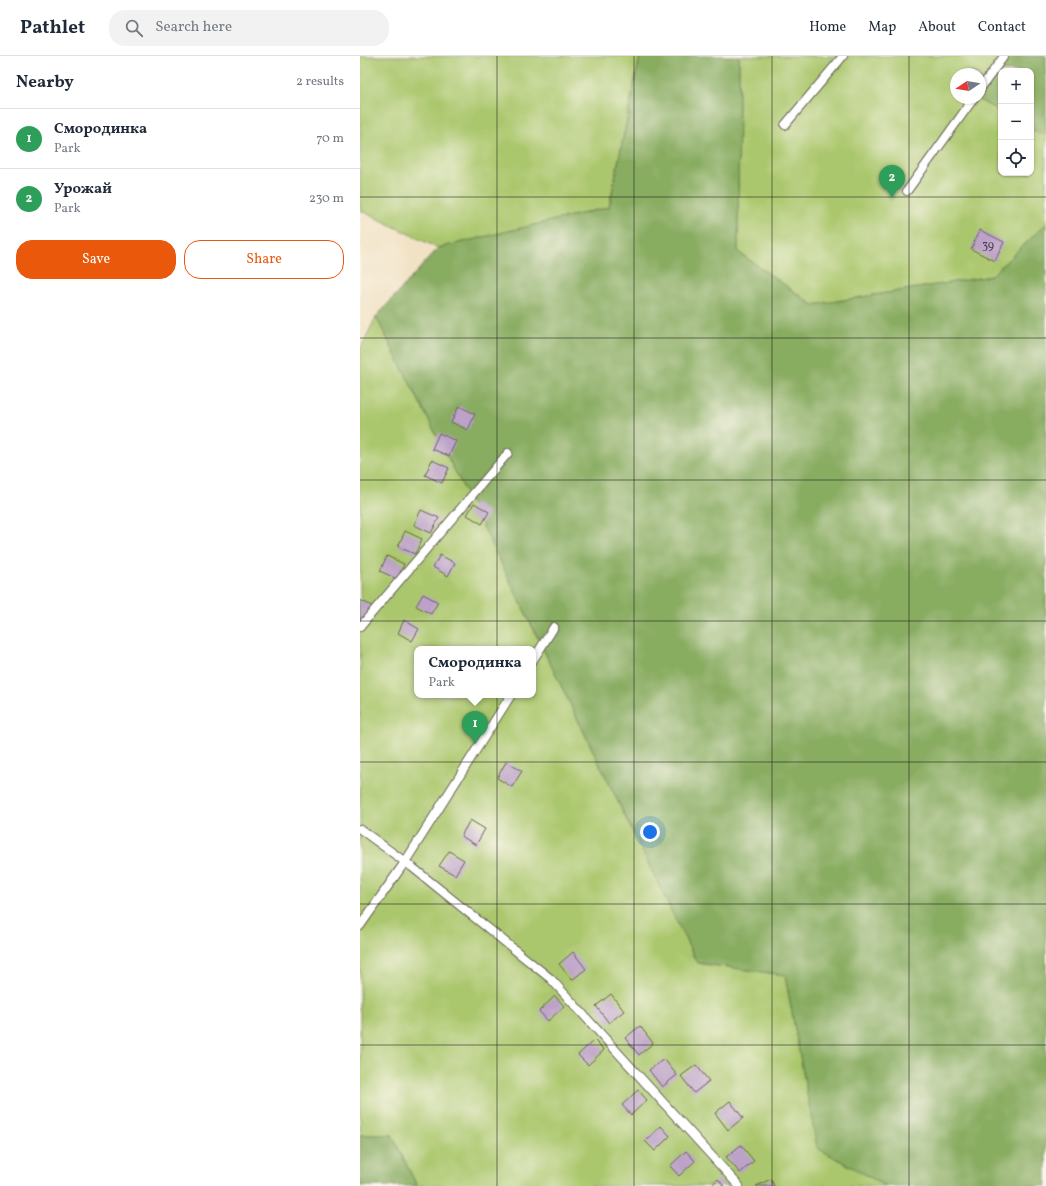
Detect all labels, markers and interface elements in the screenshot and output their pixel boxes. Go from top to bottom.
search box [109,10,389,46]
text: Pathlet [20,15,85,41]
icon: search [123,17,145,39]
text: Search here [155,17,232,38]
text: Home [809,18,846,37]
text: Map [868,18,896,37]
text: About [918,18,956,37]
text: Contact [978,18,1026,37]
north arrow [950,68,986,104]
map controls [998,68,1034,176]
button: + [998,68,1034,104]
text: Nearby [16,71,74,94]
text: 2 results [296,73,344,91]
button: − [998,104,1034,140]
text: Смородинка [54,119,147,140]
text: 1 [26,130,32,148]
text: 70 m [316,130,344,148]
text: Park [54,140,81,158]
button: locate [998,140,1034,176]
pin: 2 [879,165,905,198]
text: Урожай [54,179,112,200]
text: 2 [26,190,32,208]
text: 230 m [309,190,344,208]
text: Park [54,200,81,218]
house number: 39 [982,238,994,254]
button: Save [16,240,176,279]
button: Share [184,240,344,279]
popup [414,646,536,698]
text: Смородинка [428,653,522,674]
text: Park [428,674,455,692]
pin: 1 [462,711,488,744]
your location [640,822,660,842]

